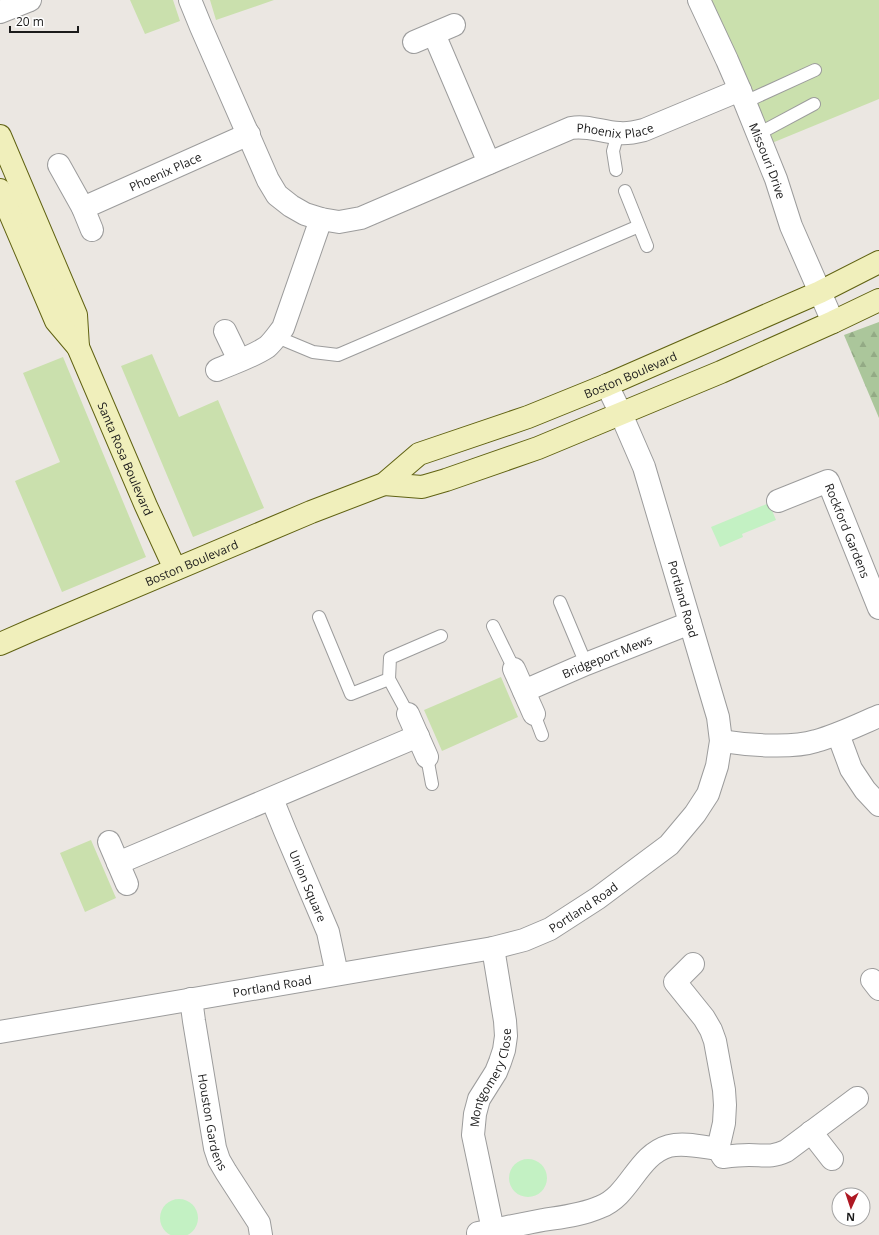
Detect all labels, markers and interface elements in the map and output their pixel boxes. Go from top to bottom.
scale bar [10,8,78,34]
text: 20 m [16,13,44,30]
street label: Phoenix Place [577,118,656,142]
street label: Missouri Drive [746,120,790,201]
street label: Phoenix Place [126,148,204,195]
street label: Boston Boulevard [581,347,679,402]
street label: Santa Rosa Boulevard [94,399,158,518]
street label: Rockford Gardens [821,480,875,581]
street label: Boston Boulevard [142,535,241,590]
street label: Portland Road [664,558,702,640]
street label: Bridgeport Mews [559,630,655,682]
street label: Union Square [285,847,331,924]
street label: Portland Road [545,878,621,936]
street label: Portland Road [231,971,313,1001]
street label: Montgomery Close [465,1028,515,1128]
street label: Houston Gardens [194,1072,232,1174]
north arrow [831,1187,871,1227]
text: N [846,1210,855,1225]

